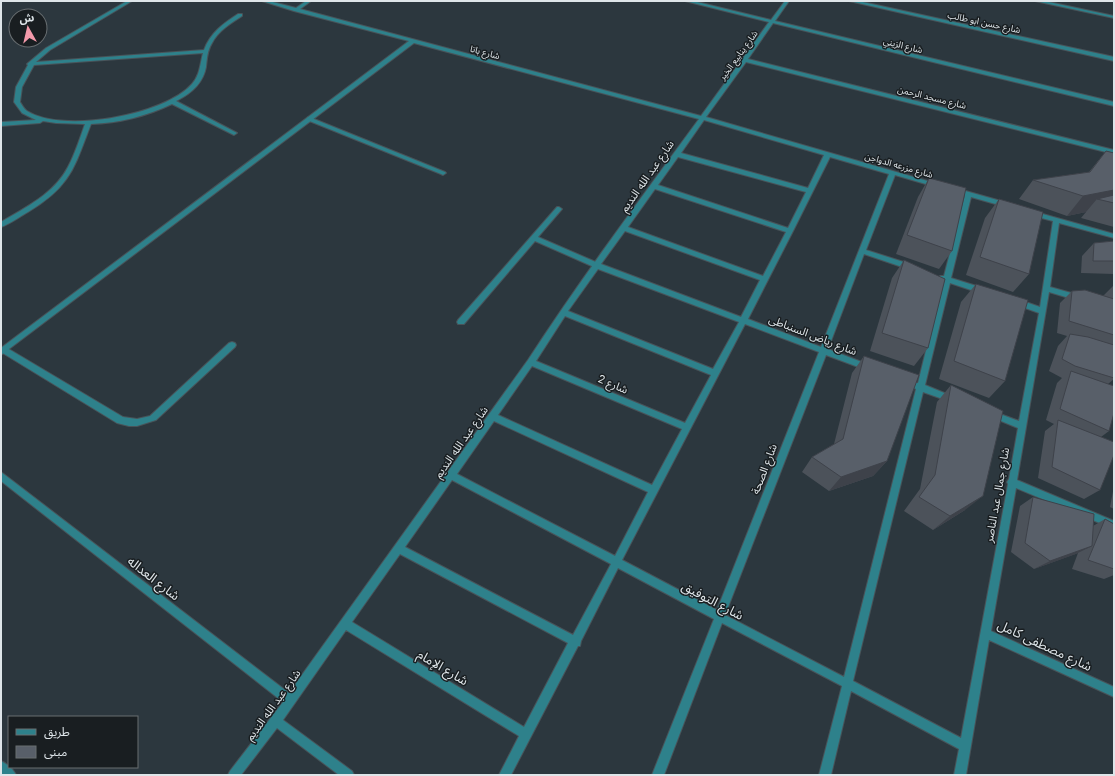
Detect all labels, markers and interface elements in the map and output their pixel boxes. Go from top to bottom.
north arrow [8,8,48,48]
street label: شارع حسن ابو طالب [946,9,1022,37]
text: ش [18,10,35,26]
street label: شارع ينابيع الخير [716,28,761,84]
street label: شارع الزيني [882,35,924,57]
street label: شارع باتا [468,43,501,63]
street label: شارع مسجد الرحمن [896,83,967,113]
street label: شارع عبد الله النديم [617,137,679,216]
street label: شارع مزرعه الدواجن [863,150,934,182]
street label: شارع رياض السنباطى [767,312,859,359]
street label: شارع 2 [595,371,630,398]
street label: شارع عبد الله النديم [431,403,493,482]
street label: شارع الصحة [748,441,781,497]
street label: شارع جمال عبد الناصر [982,446,1013,545]
street label: شارع العداله [123,553,183,606]
street label: شارع التوفيق [678,577,747,626]
street label: شارع مصطفى كامل [994,616,1095,677]
street label: شارع الإمام [413,646,471,691]
street label: شارع عبد الله النديم [242,666,305,745]
legend [8,716,138,768]
text: طريق [44,724,70,740]
text: مبنى [44,744,67,759]

